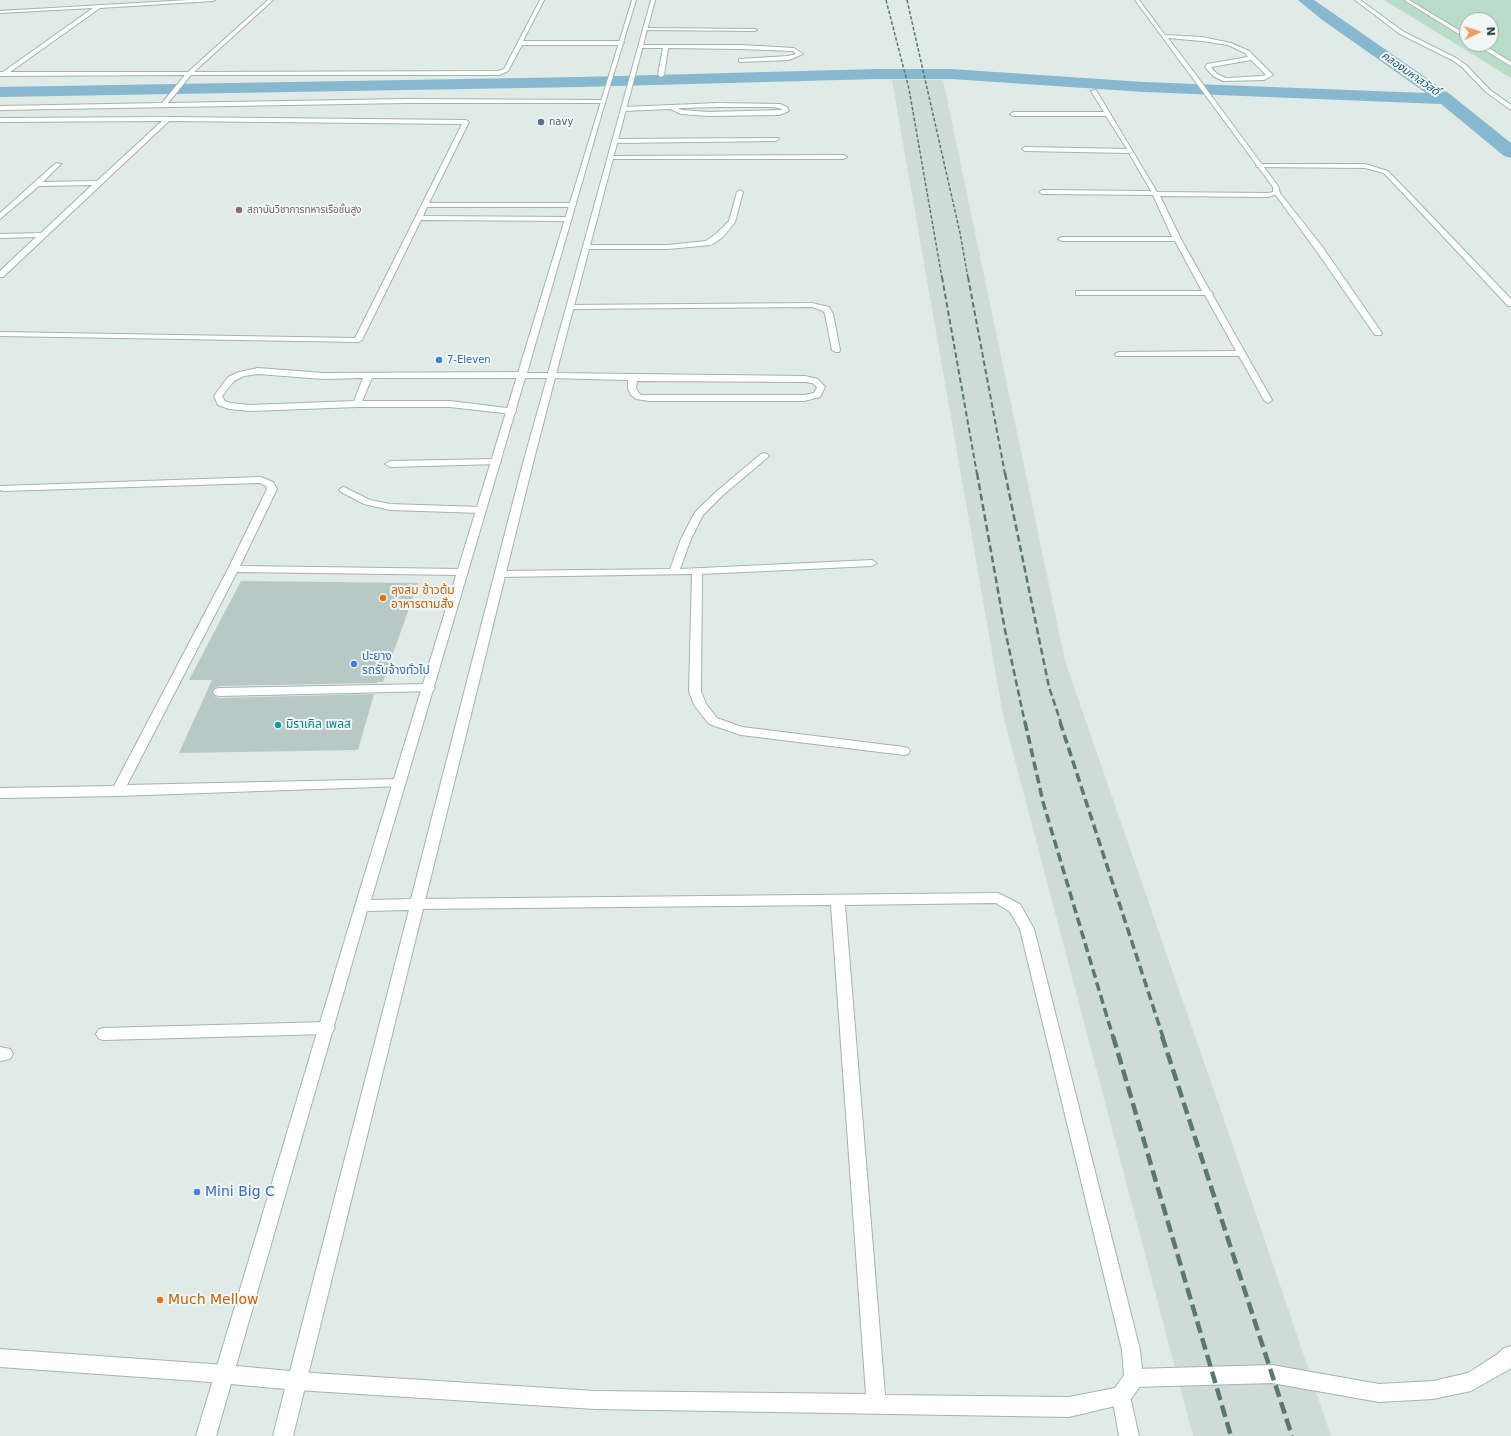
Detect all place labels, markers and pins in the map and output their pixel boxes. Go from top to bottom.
place label: navy [549,116,573,128]
marker: navy [536,117,546,127]
place label: สถาบันวิชาการทหารเรือชั้นสูง [247,204,361,216]
marker: สถาบันวิชาการทหารเรือชั้นสูง [234,205,244,215]
place label: 7-Eleven [447,354,491,366]
marker: 7-Eleven [434,355,444,365]
place label: ลุงสม ข้าวต้ม อาหารตามสั่ง [391,584,455,612]
marker: ลุงสม ข้าวต้ม อาหารตามสั่ง [378,593,388,603]
place label: ปะยาง รถรับจ้างทั่วไป [362,650,430,678]
marker: ปะยาง รถรับจ้างทั่วไป [349,659,359,669]
place label: มิราเคิล เพลส [286,718,351,732]
marker: มิราเคิล เพลส [273,720,283,730]
place label: Mini Big C [205,1184,275,1200]
marker: Mini Big C [192,1187,202,1197]
place label: Much Mellow [168,1292,258,1308]
marker: Much Mellow [155,1295,165,1305]

